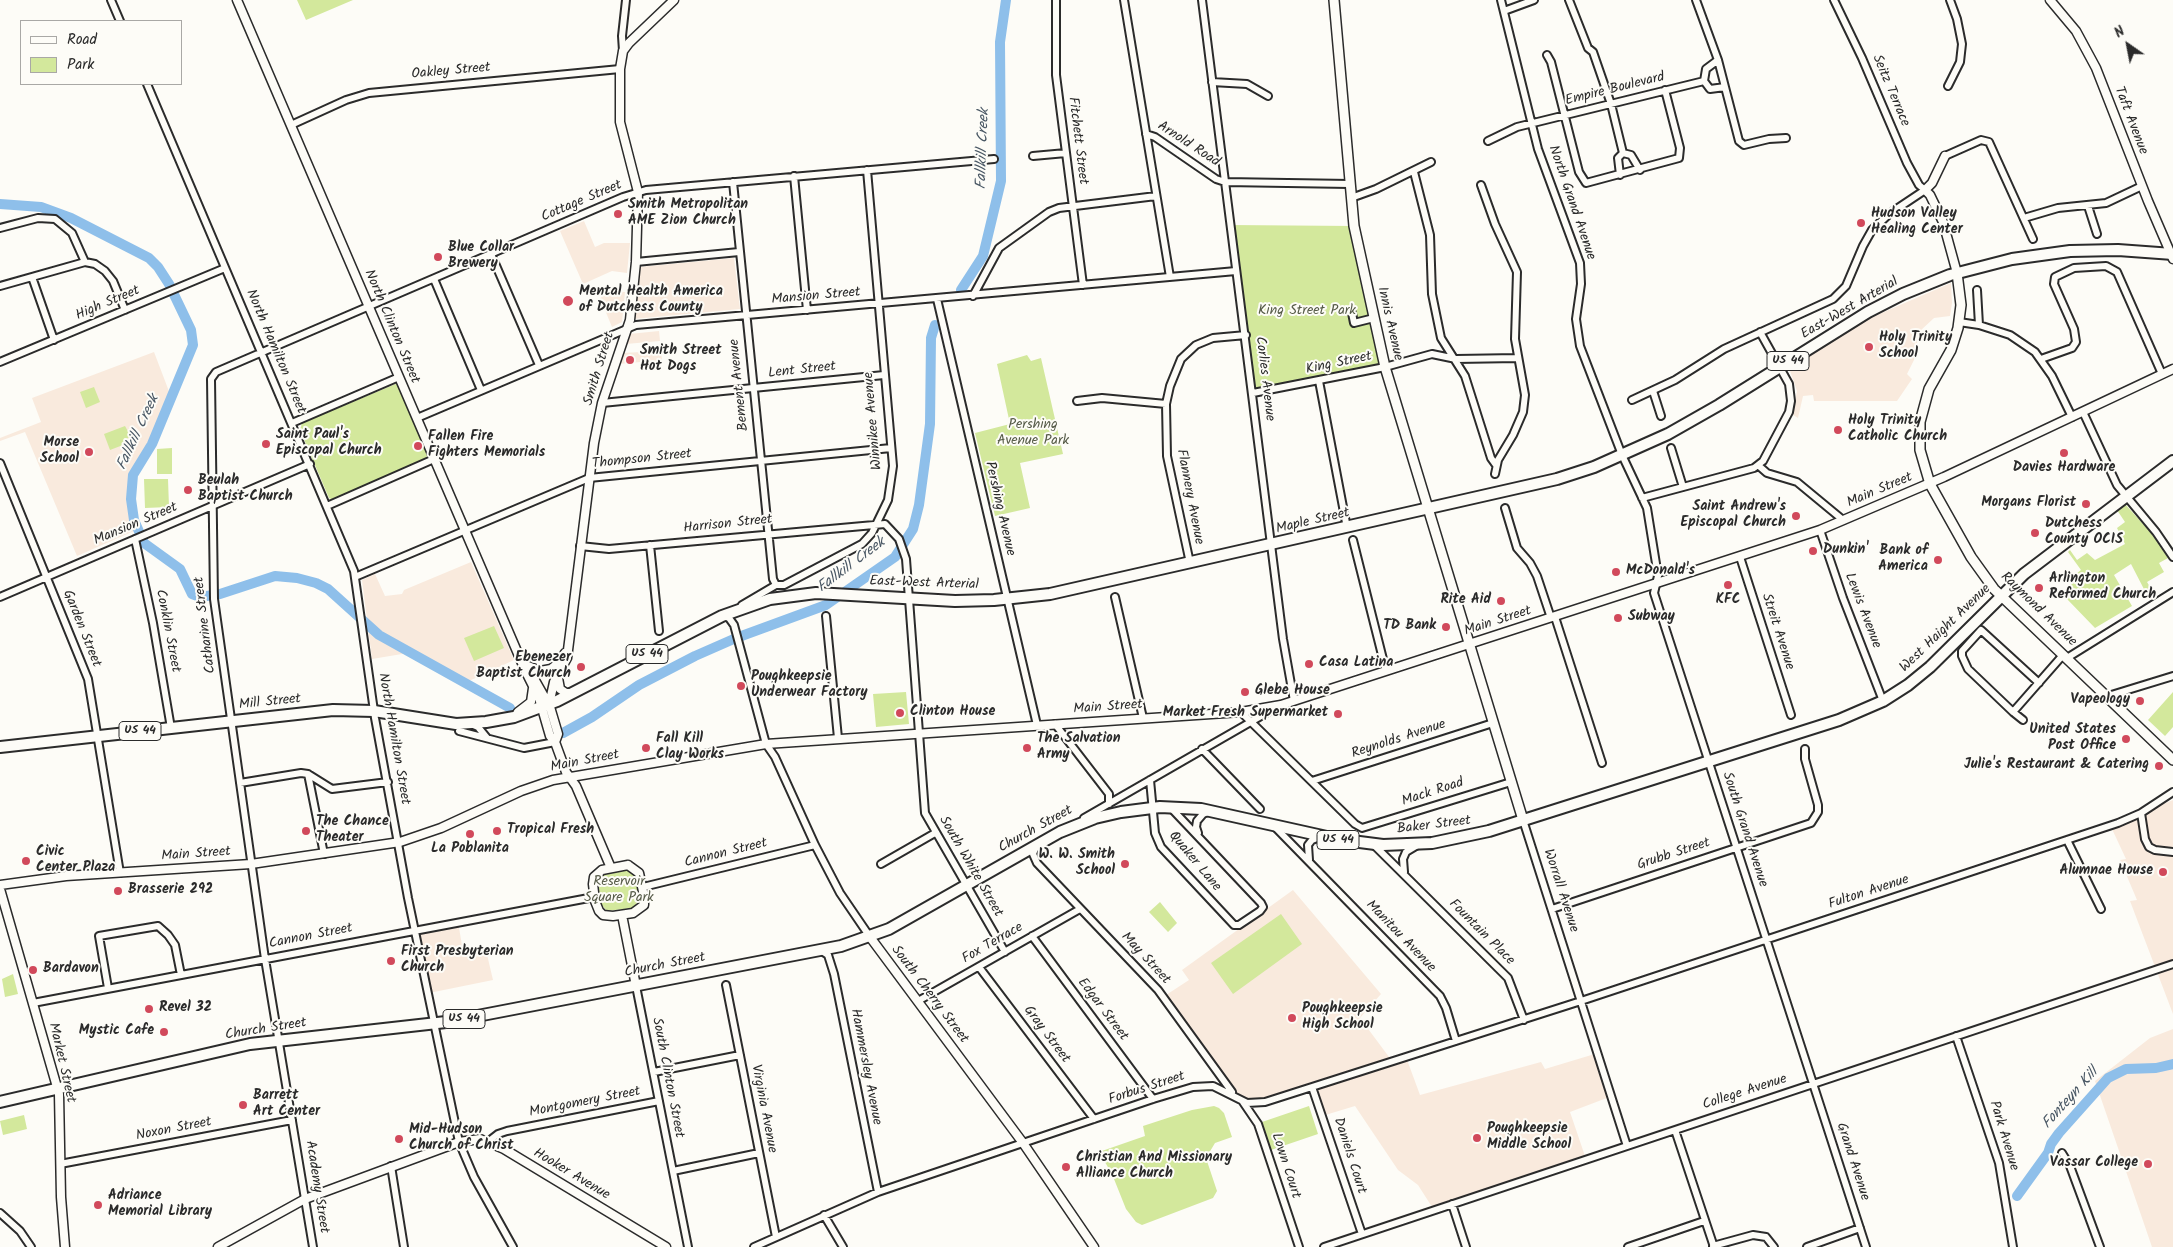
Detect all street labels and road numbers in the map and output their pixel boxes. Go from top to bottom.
street label: Seitz Terrace [1867,53,1913,129]
street label: Oakley Street [411,60,491,84]
street label: Empire Boulevard [1564,70,1666,110]
street label: Taft Avenue [2109,85,2151,157]
street label: Fitchett Street [1063,96,1091,186]
street label: Arnold Road [1154,119,1222,171]
street label: North Grand Avenue [1544,144,1598,262]
street label: Cottage Street [539,177,625,227]
street label: North Clinton Street [359,268,423,386]
street label: East-West Arterial [1798,274,1902,344]
street label: High Street [73,283,143,325]
street label: Mansion Street [771,285,861,309]
street label: Innis Avenue [1372,285,1406,363]
street label: North Hamilton Street [241,287,309,417]
street label: Smith Street [581,330,619,408]
street label: Corlies Avenue [1250,336,1278,422]
street label: Bement Avenue [727,338,753,432]
street label: King Street [1305,349,1373,379]
road number: US 44 [1767,352,1809,371]
street label: Lent Street [767,359,837,383]
street label: Winnikee Avenue [861,371,887,471]
street label: Thompson Street [591,446,693,474]
street label: Flannery Avenue [1172,448,1206,546]
street label: Pershing Avenue [980,460,1018,558]
street label: Main Street [1845,470,1915,512]
street label: Mansion Street [92,500,180,550]
street label: Maple Street [1274,505,1352,539]
street label: Harrison Street [683,512,773,538]
street label: Raymond Avenue [1996,569,2080,651]
street label: Lewis Avenue [1840,571,1884,651]
street label: East-West Arterial [869,574,979,594]
street label: Catharine Street [192,576,220,674]
street label: West Haight Avenue [1897,581,1995,677]
street label: Garden Street [58,588,104,670]
street label: Conklin Street [151,588,183,674]
street label: Streit Avenue [1757,592,1797,672]
street label: Main Street [1462,603,1534,641]
road number: US 44 [626,644,668,664]
street label: North Hamilton Street [373,672,413,806]
street label: Mill Street [238,691,302,715]
street label: Main Street [1073,697,1143,719]
street label: Reynolds Avenue [1350,717,1448,763]
road number: US 44 [119,721,161,740]
street label: Main Street [549,747,621,777]
street label: South Grand Avenue [1717,770,1771,890]
street label: Mack Road [1400,775,1466,811]
street label: Church Street [996,803,1076,857]
street label: Baker Street [1396,813,1472,839]
street label: South White Street [934,814,1006,920]
street label: Quaker Lane [1164,829,1224,895]
road number: US 44 [1317,830,1359,850]
street label: Grubb Street [1635,835,1713,875]
street label: Cannon Street [683,836,769,872]
street label: Main Street [161,844,231,866]
street label: Worrall Avenue [1539,847,1581,935]
street label: Fulton Avenue [1827,872,1911,914]
street label: Manitou Avenue [1361,897,1439,977]
street label: Fountain Place [1445,897,1517,969]
street label: Fox Terrace [960,920,1026,968]
street label: Cannon Street [268,921,354,953]
street label: May Street [1117,929,1173,989]
street label: South Cherry Street [887,943,971,1047]
street label: Church Street [623,950,707,982]
street label: Edgar Street [1073,975,1131,1045]
street label: Gray Street [1019,1003,1073,1067]
street label: Hammersley Avenue [845,1007,885,1127]
road number: US 44 [443,1010,485,1028]
street label: Church Street [224,1015,308,1045]
street label: South Clinton Street [647,1017,687,1139]
street label: Market Street [44,1021,78,1105]
street label: Virginia Avenue [746,1063,780,1155]
street label: Forbus Street [1107,1069,1187,1109]
street label: College Avenue [1701,1071,1789,1115]
street label: Montgomery Street [528,1084,642,1122]
street label: Park Avenue [1984,1099,2022,1173]
street label: Noxon Street [135,1114,213,1146]
street label: Daniels Court [1329,1116,1369,1196]
street label: Grand Avenue [1831,1121,1873,1203]
street label: Lown Court [1267,1131,1303,1201]
street label: Academy Street [300,1140,332,1234]
street label: Hooker Avenue [530,1146,612,1204]

